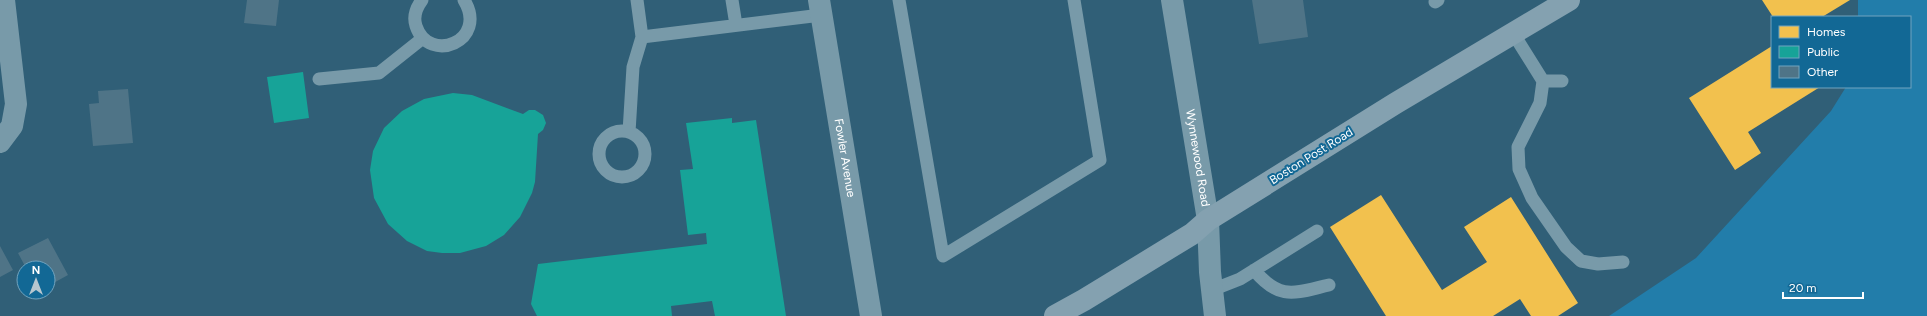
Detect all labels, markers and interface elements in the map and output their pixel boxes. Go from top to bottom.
legend [1771,16,1911,88]
text: Homes [1807,25,1846,39]
text: Public [1807,45,1840,59]
text: Other [1807,65,1838,79]
street label: Wynnewood Road [1183,108,1213,208]
street label: Fowler Avenue [832,117,858,199]
street label: Boston Post Road [1267,125,1355,187]
north arrow [16,260,56,300]
text: N [32,264,40,277]
scale bar [1783,274,1863,300]
text: 20 m [1789,281,1817,295]

